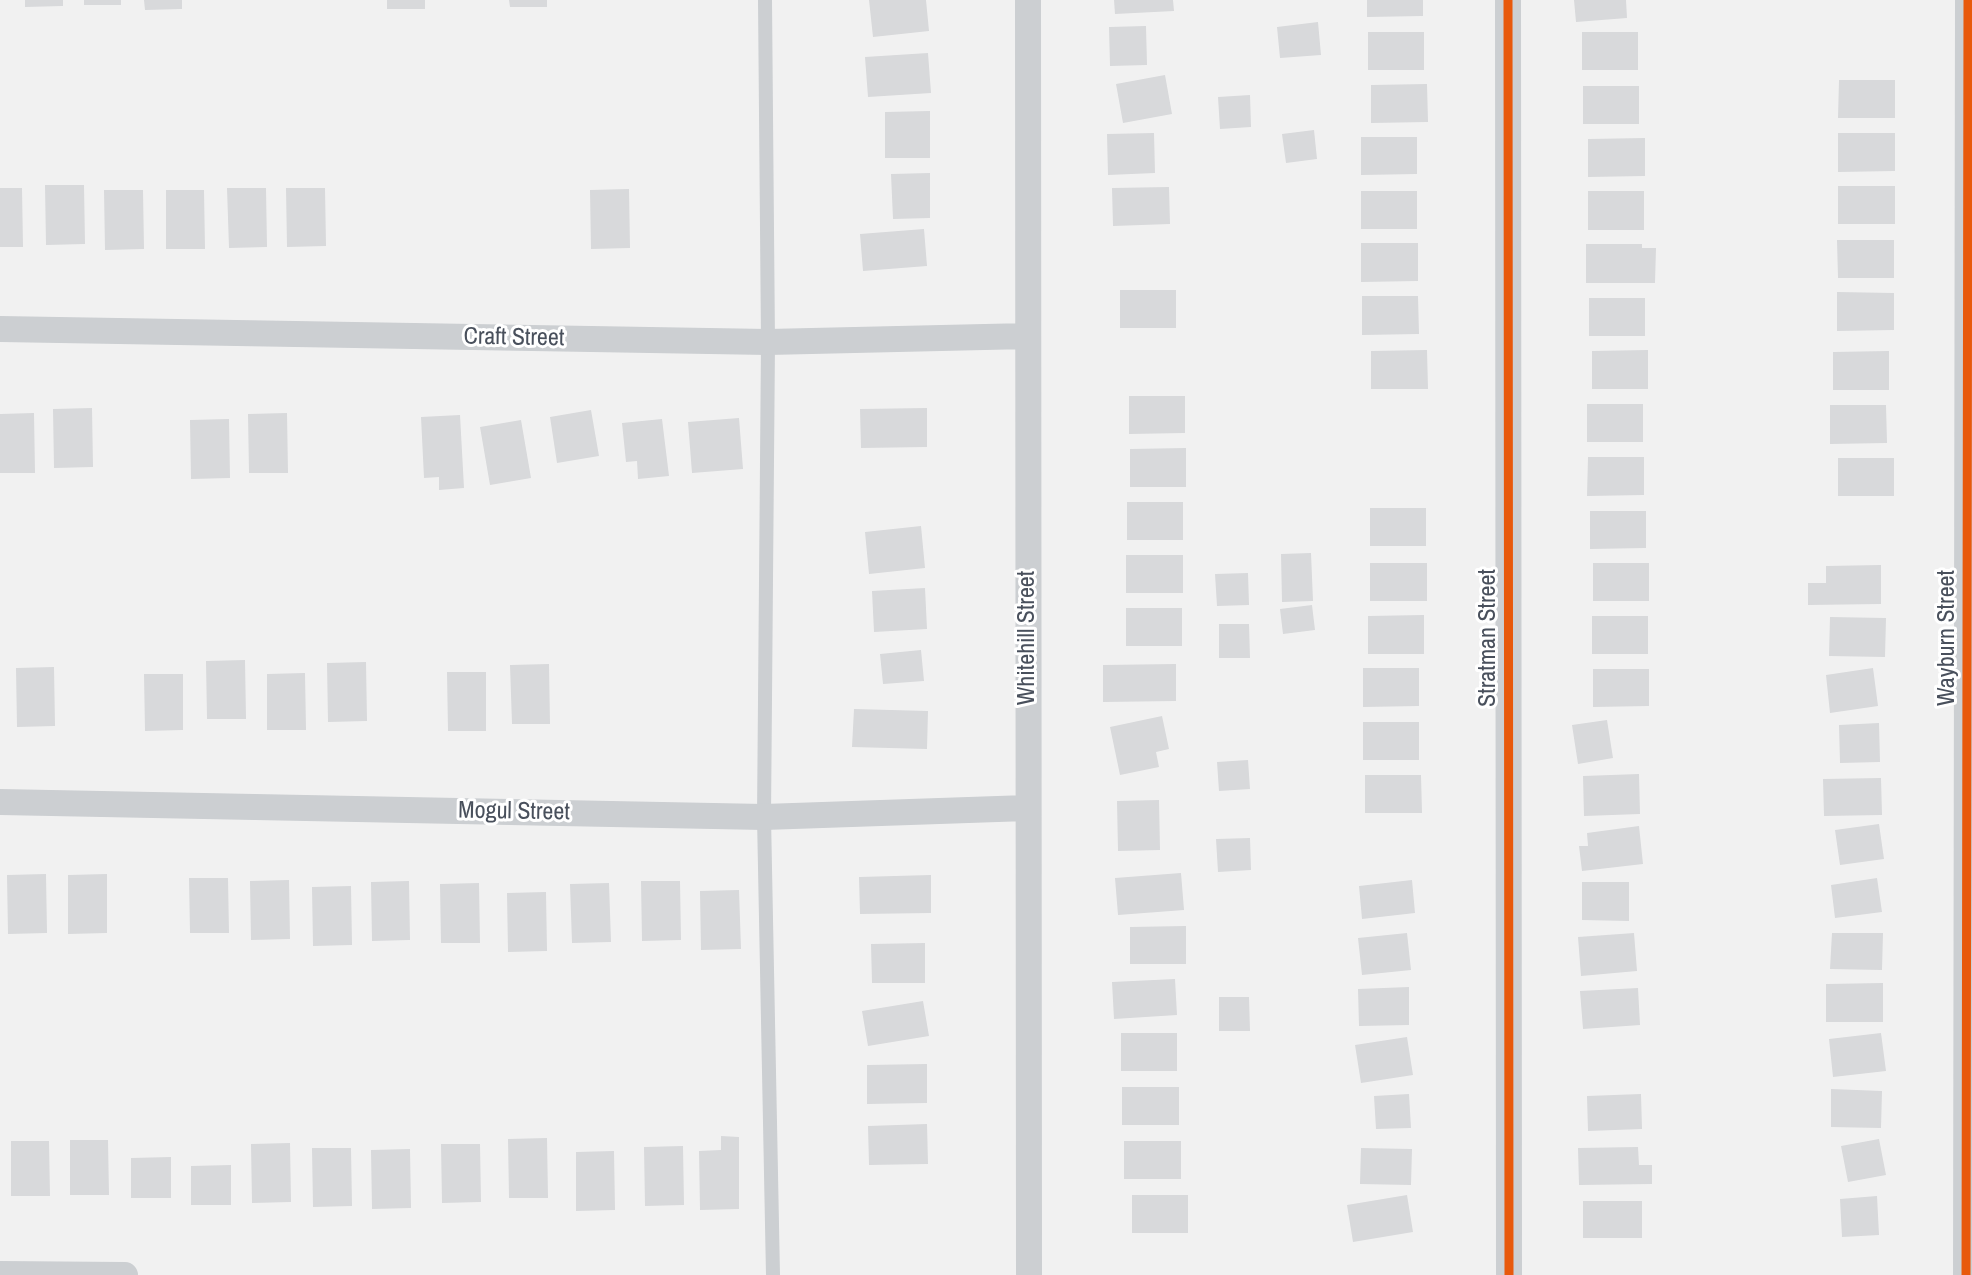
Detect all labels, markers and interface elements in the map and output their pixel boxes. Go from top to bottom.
street label: Craft Street [463,323,565,353]
street label: Stratman Street [1475,569,1503,707]
street label: Wayburn Street [1934,570,1962,706]
street label: Whitehill Street [1014,571,1042,705]
street label: Mogul Street [458,797,570,827]

